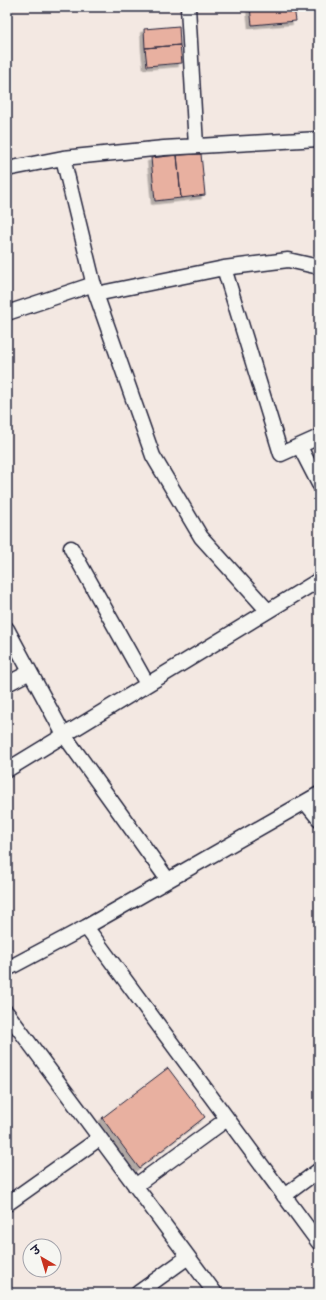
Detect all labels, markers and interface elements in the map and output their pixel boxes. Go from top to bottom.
north arrow [22,1238,62,1278]
text: उ [28,1242,44,1259]

